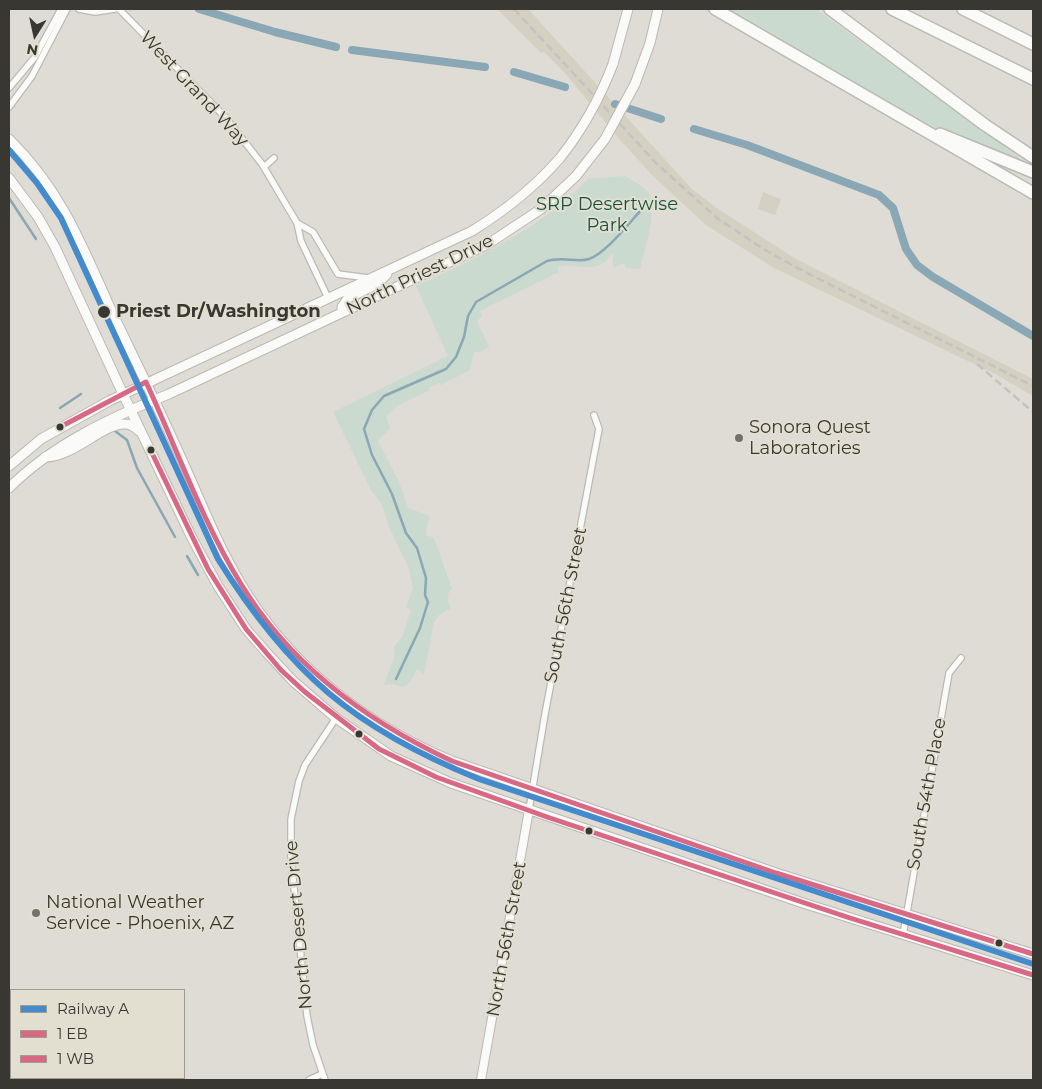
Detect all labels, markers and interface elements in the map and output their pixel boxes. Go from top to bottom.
north arrow [10,10,60,60]
street label: West Grand Way [135,27,253,151]
text: N [25,40,40,60]
park label: SRP Desertwise Park [536,194,678,236]
street label: North Priest Drive [343,230,497,320]
place label: Priest Dr/Washington [116,301,321,323]
marker: Priest Dr/Washington [96,304,112,320]
place label: Sonora Quest Laboratories [749,417,871,459]
unlabelled marker [55,422,65,432]
marker: Sonora Quest Laboratories [733,432,745,444]
unlabelled marker [146,445,156,455]
street label: South 56th Street [540,525,592,685]
street label: South 54th Place [903,716,951,872]
unlabelled marker [354,729,364,739]
unlabelled marker [584,826,594,836]
street label: North Desert Drive [281,840,317,1010]
street label: North 56th Street [483,860,531,1018]
place label: National Weather Service - Phoenix, AZ [46,892,234,934]
marker: National Weather Service - Phoenix, AZ [30,907,42,919]
unlabelled marker [994,938,1004,948]
legend [10,989,185,1079]
text: Railway A [57,999,129,1018]
text: 1 EB [57,1024,88,1043]
text: 1 WB [57,1049,94,1068]

